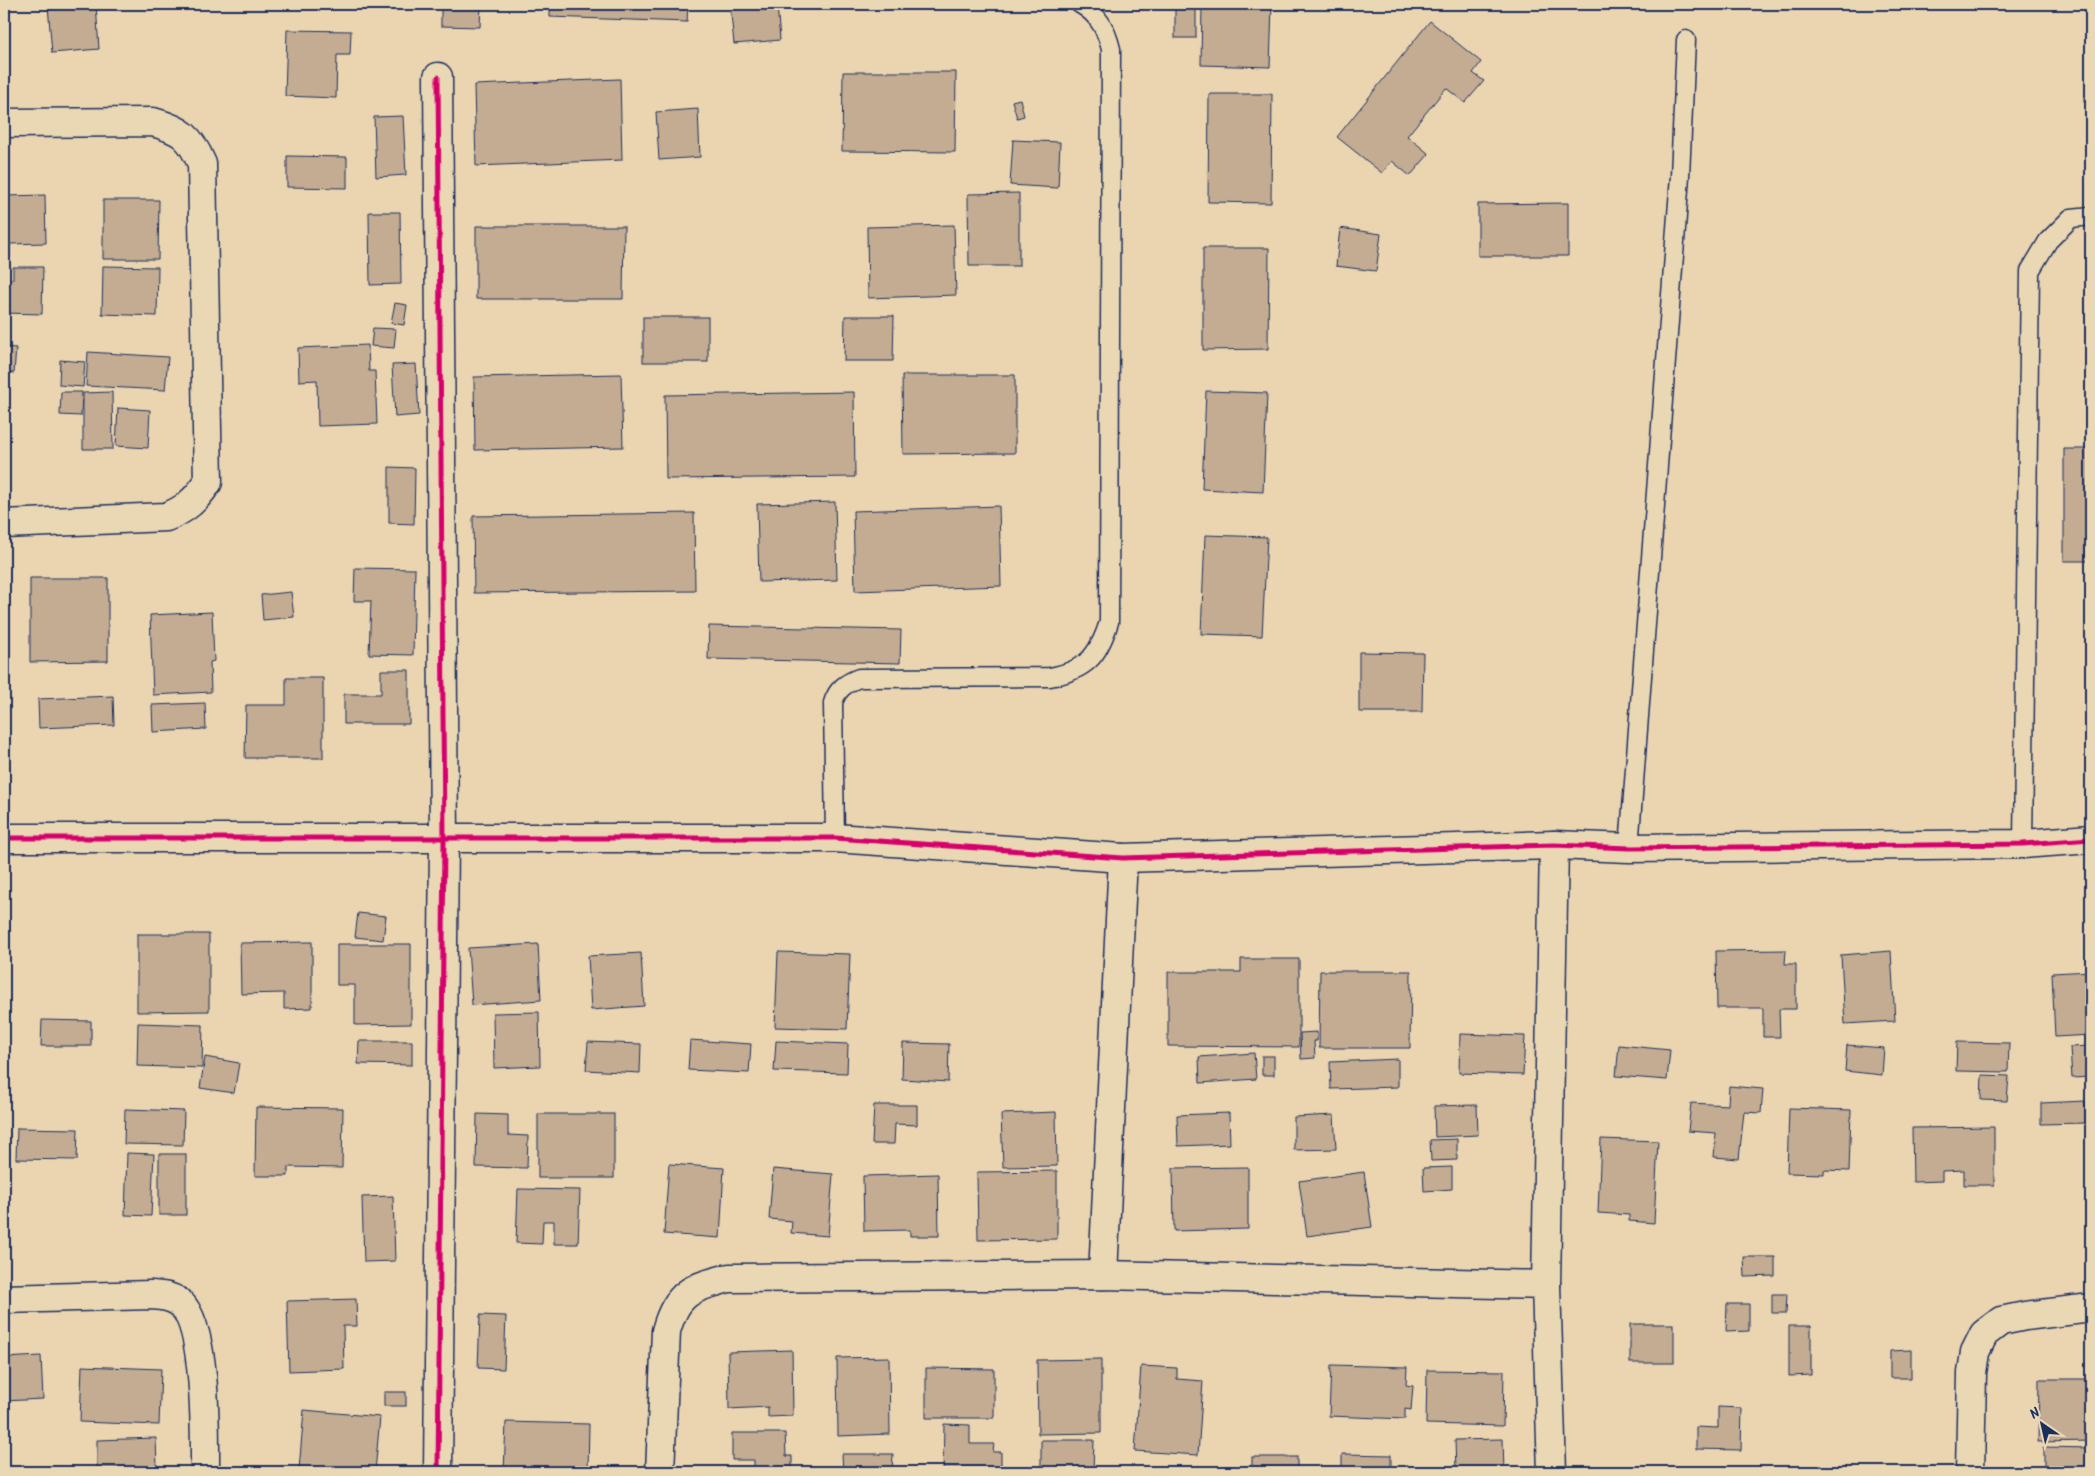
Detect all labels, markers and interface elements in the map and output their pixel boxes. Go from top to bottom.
north arrow [2018,1398,2068,1448]
text: N [2025,1402,2045,1426]

